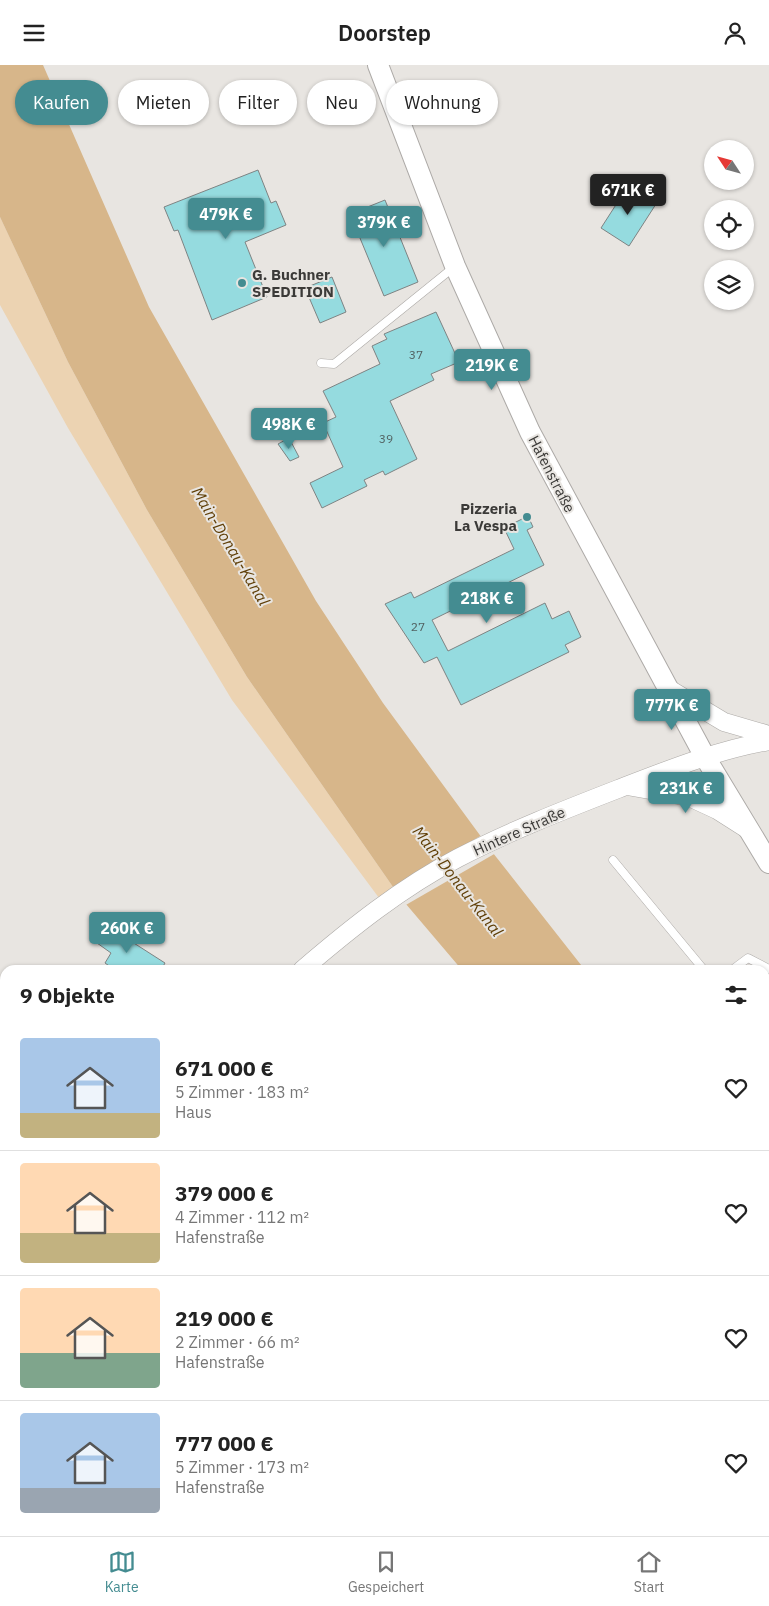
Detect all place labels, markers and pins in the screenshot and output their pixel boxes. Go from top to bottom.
pin: 671K € [587,173,669,216]
pin: 479K € [185,197,267,240]
pin: 379K € [343,205,425,248]
place label: G. Buchner SPEDITION [252,265,334,301]
marker: G. Buchner SPEDITION [236,277,248,289]
pin: 219K € [451,349,533,391]
pin: 498K € [248,407,330,450]
place label: Pizzeria La Vespa [454,499,517,535]
marker: Pizzeria La Vespa [521,511,533,523]
pin: 218K € [446,581,528,624]
pin: 777K € [631,689,713,731]
pin: 231K € [645,771,727,814]
pin: 260K € [86,911,168,954]

